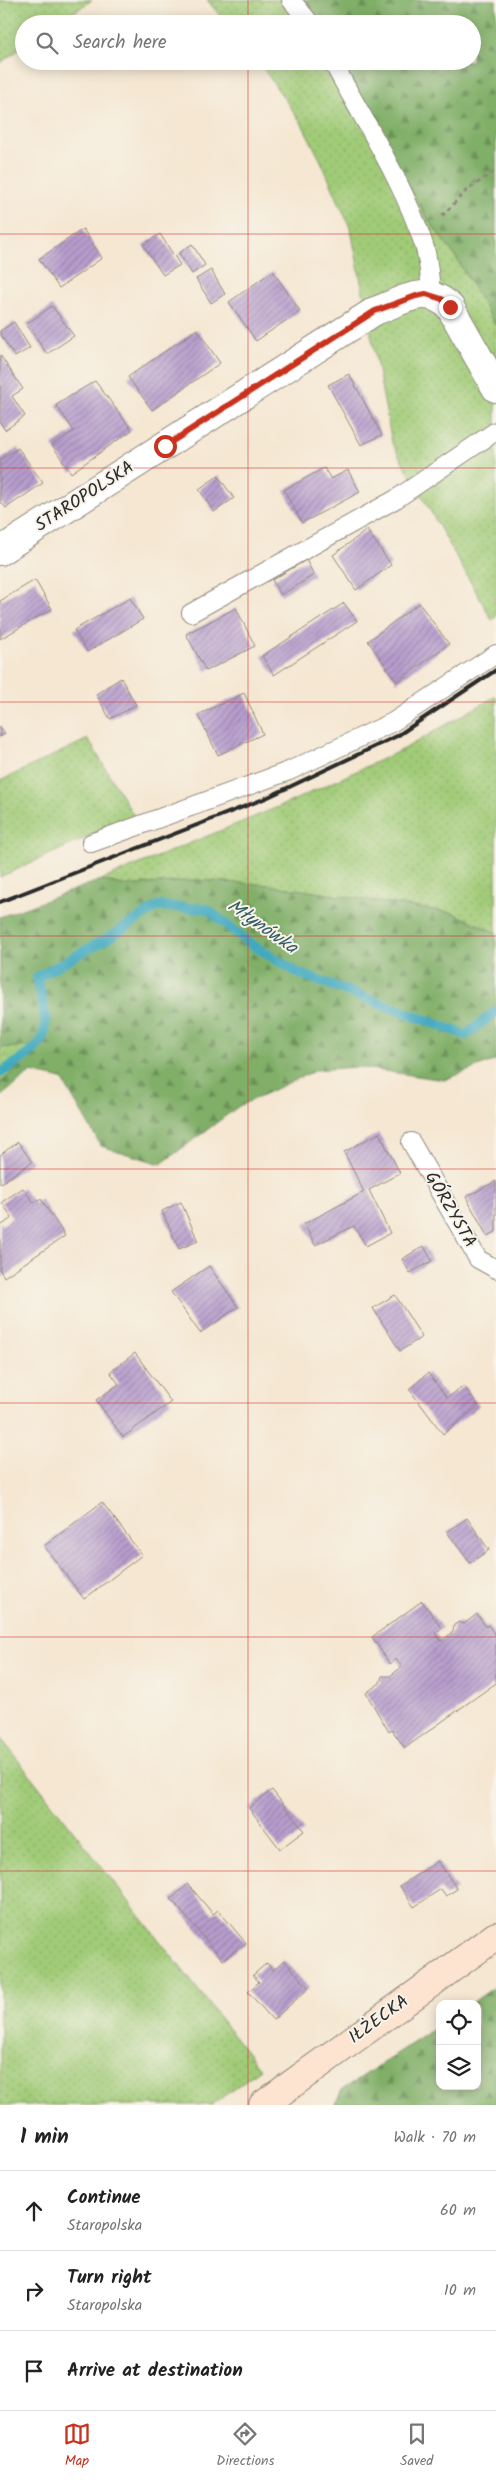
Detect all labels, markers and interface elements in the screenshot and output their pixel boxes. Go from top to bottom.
search box [15,15,481,70]
text: Search here [73,28,167,58]
icon: search [33,29,61,57]
route end [439,296,462,319]
route start [154,435,177,458]
street label: STAROPOLSKA [30,454,141,540]
water label: Młynówka [221,892,304,963]
street label: GÓRZYSTA [416,1166,484,1254]
street label: IŁŻECKA [343,1988,415,2052]
map controls [436,2000,481,2090]
button: locate [436,2000,481,2045]
button: layers [436,2045,481,2090]
text: 1 min [20,2121,69,2154]
text: Walk · 70 m [393,2125,476,2150]
text: Continue [67,2183,140,2213]
icon: ahead [20,2197,48,2225]
text: 60 m [440,2198,476,2223]
text: Staropolska [67,2213,142,2238]
text: Turn right [67,2263,152,2293]
icon: right [20,2277,48,2305]
text: 10 m [444,2278,476,2303]
text: Staropolska [67,2293,142,2318]
text: Arrive at destination [67,2356,243,2386]
icon: arrive [20,2357,48,2385]
tab: Map [63,2420,91,2472]
tab: Directions [216,2420,274,2472]
tab: Saved [400,2420,433,2472]

